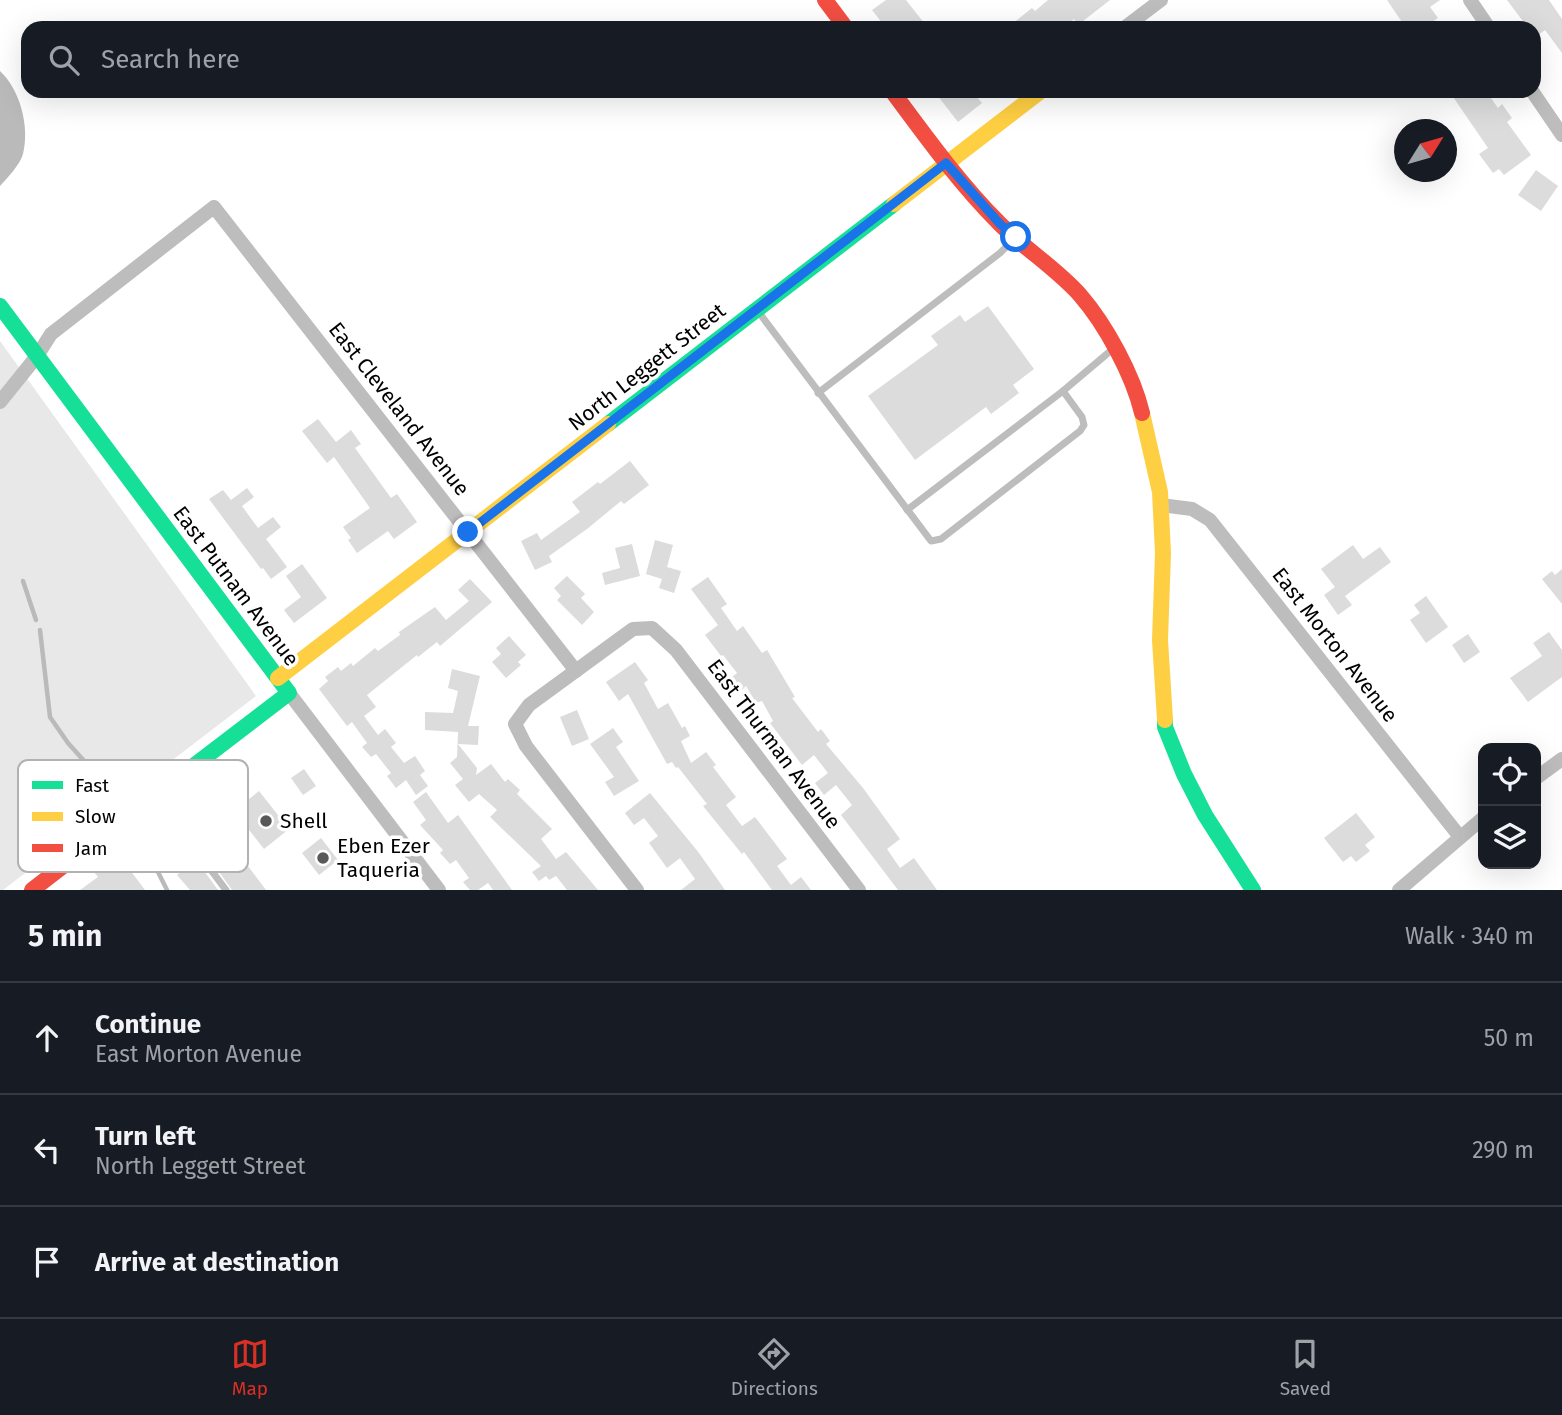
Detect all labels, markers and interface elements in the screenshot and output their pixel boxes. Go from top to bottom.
search box [21,21,1541,98]
icon: search [45,41,83,79]
text: Search here [101,44,240,75]
north arrow [1394,119,1457,182]
route start [1000,221,1031,252]
street label: North Leggett Street [563,297,731,436]
street label: East Cleveland Avenue [323,317,475,501]
street label: East Putnam Avenue [167,501,305,671]
route end [452,516,483,547]
street label: East Morton Avenue [1267,563,1403,727]
street label: East Thurman Avenue [702,654,846,834]
map controls [1478,743,1541,869]
button: locate [1478,743,1541,806]
legend [18,760,248,872]
text: Fast [75,774,109,797]
text: Slow [75,805,116,828]
button: layers [1478,806,1541,869]
place label: Shell [280,808,328,834]
marker: Shell [258,813,274,829]
place label: Eben Ezer Taqueria [337,833,430,883]
text: Jam [75,837,107,860]
marker: Eben Ezer Taqueria [315,850,331,866]
text: 5 min [28,918,102,954]
text: Walk · 340 m [1405,922,1534,950]
text: Continue [95,1009,201,1040]
icon: ahead [28,1019,66,1057]
text: 50 m [1484,1024,1534,1052]
text: East Morton Avenue [95,1040,302,1068]
text: Turn left [95,1121,196,1152]
icon: left [28,1131,66,1169]
text: 290 m [1472,1136,1534,1164]
text: North Leggett Street [95,1152,306,1180]
icon: arrive [28,1243,66,1281]
text: Arrive at destination [95,1247,339,1278]
tab: Map [231,1335,269,1400]
tab: Directions [731,1335,818,1400]
tab: Saved [1280,1335,1331,1400]

